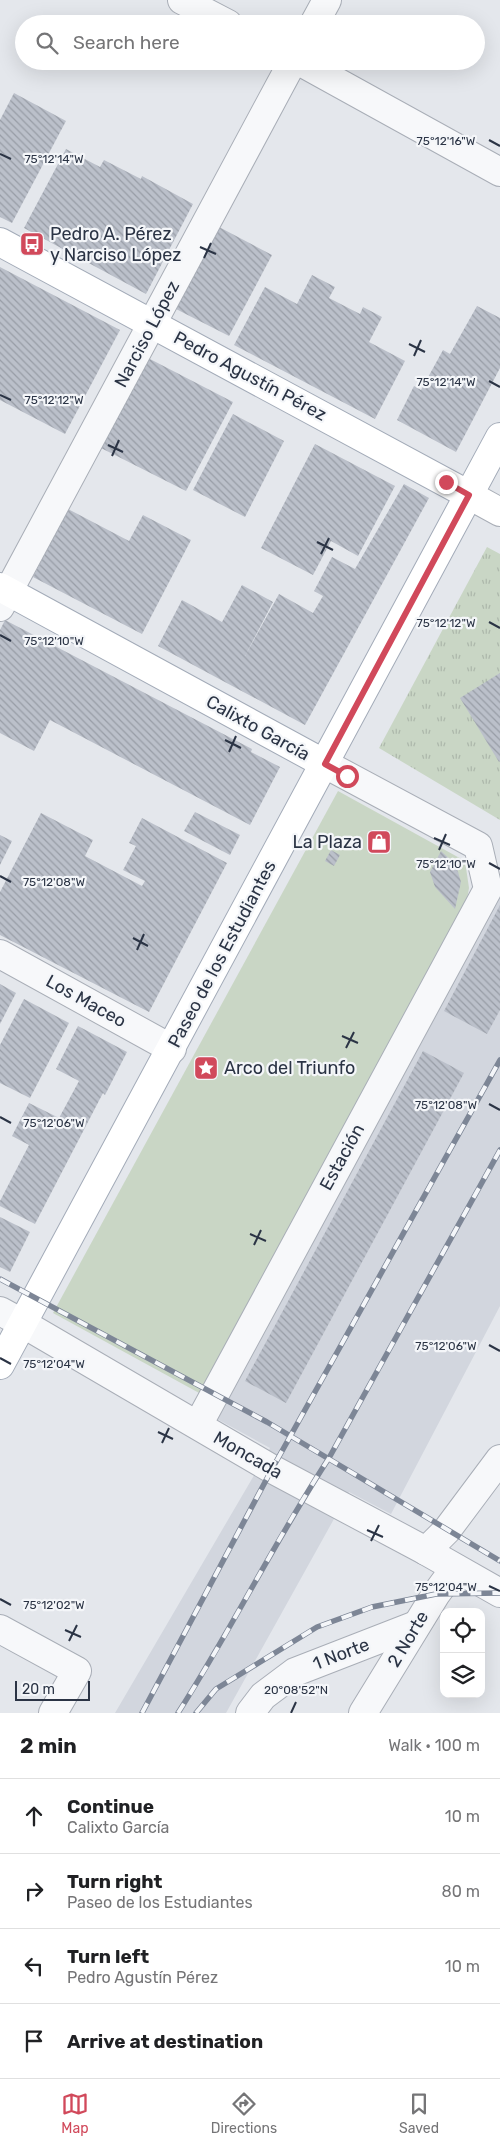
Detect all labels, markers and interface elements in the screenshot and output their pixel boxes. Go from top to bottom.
search box [15,15,485,70]
icon: search [33,29,61,57]
text: Search here [73,31,180,54]
text: 75°12'16"W [417,134,476,148]
text: 75°12'14"W [24,152,84,166]
place label: Pedro A. Pérez y Narciso López [50,223,181,266]
bus stop icon: Pedro A. Pérez y Narciso López [19,231,45,257]
street label: Narciso López [110,277,184,391]
street label: Pedro Agustín Pérez [170,326,330,426]
text: 75°12'14"W [416,375,476,389]
text: 75°12'12"W [24,393,84,407]
route end [435,471,458,494]
text: 75°12'12"W [416,616,476,630]
text: 75°12'10"W [24,634,84,648]
street label: Calixto García [202,690,314,766]
route start [336,765,359,788]
shop icon: La Plaza [366,829,392,855]
place label: La Plaza [293,831,362,853]
street label: Paseo de los Estudiantes [163,857,281,1051]
text: 75°12'10"W [416,857,476,871]
text: 75°12'08"W [23,875,85,889]
street label: Los Maceo [42,970,130,1032]
place icon: Arco del Triunfo [193,1055,219,1081]
place label: Arco del Triunfo [224,1057,355,1079]
text: 75°12'08"W [415,1098,477,1112]
text: 75°12'06"W [23,1116,85,1130]
street label: Estación [315,1120,369,1194]
text: 75°12'06"W [415,1339,477,1353]
text: 75°12'04"W [23,1357,85,1371]
street label: Moncada [210,1426,286,1484]
text: 75°12'04"W [415,1580,477,1594]
text: 75°12'02"W [23,1598,85,1612]
street label: 2 Norte [383,1607,433,1671]
map controls [440,1608,485,1698]
button: locate [440,1608,485,1653]
street label: 1 Norte [310,1633,372,1675]
button: layers [440,1653,485,1698]
scale bar [15,1678,90,1701]
text: 20 m [22,1681,55,1698]
text: 20°08'52"N [264,1683,328,1697]
text: 2 min [20,1733,77,1758]
text: Walk · 100 m [388,1736,480,1755]
text: Continue [67,1795,154,1818]
icon: ahead [20,1802,48,1830]
text: 10 m [445,1807,480,1826]
text: Calixto García [67,1818,169,1837]
text: Turn right [67,1870,162,1893]
icon: right [20,1877,48,1905]
text: 80 m [442,1882,480,1901]
text: Paseo de los Estudiantes [67,1893,253,1912]
text: Turn left [67,1945,149,1968]
icon: left [20,1952,48,1980]
text: 10 m [445,1957,480,1976]
text: Pedro Agustín Pérez [67,1968,218,1987]
icon: arrive [20,2027,48,2055]
text: Arrive at destination [67,2030,263,2053]
tab: Map [61,2090,89,2137]
tab: Directions [211,2090,277,2137]
tab: Saved [399,2090,439,2137]

